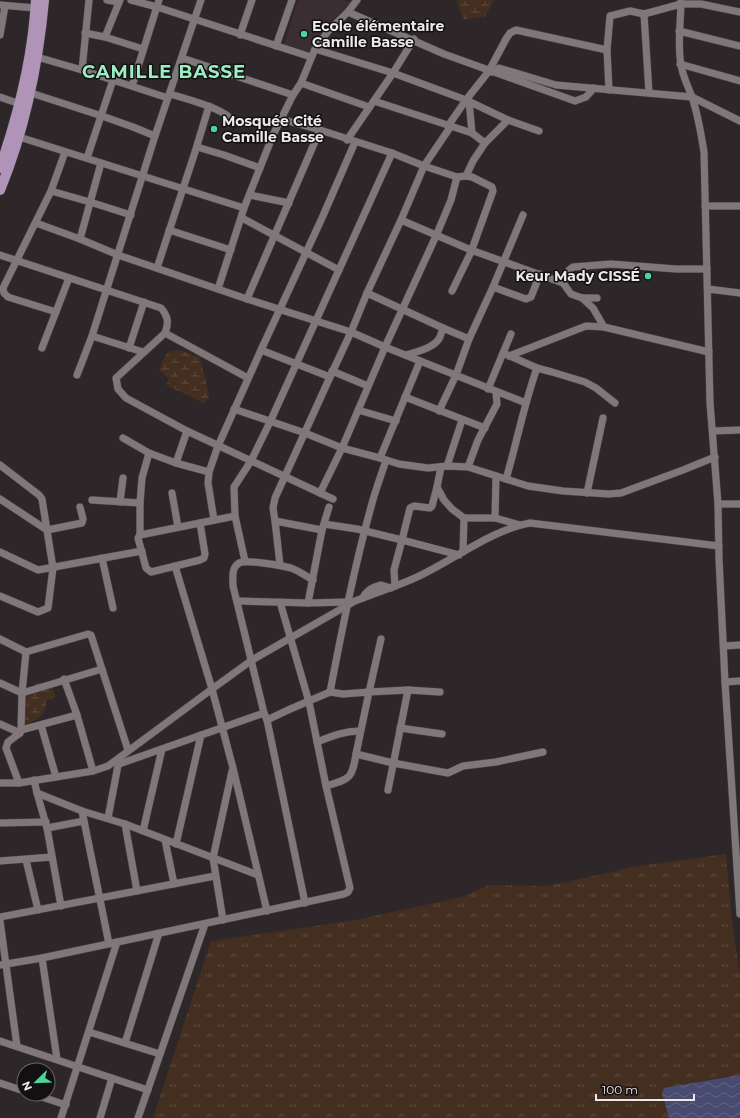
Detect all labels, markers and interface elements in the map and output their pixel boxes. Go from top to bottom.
place label: Ecole élémentaire Camille Basse [312,17,444,51]
marker: Ecole élémentaire Camille Basse [299,29,309,39]
district label: CAMILLE BASSE [82,61,246,83]
place label: Mosquée Cité Camille Basse [222,112,324,146]
marker: Mosquée Cité Camille Basse [209,124,219,134]
place label: Keur Mady CISSÉ [515,267,640,285]
marker: Keur Mady CISSÉ [643,271,653,281]
north arrow [16,1062,56,1102]
scale bar [596,1076,694,1102]
text: N [19,1079,35,1093]
text: 100 m [602,1082,638,1097]

